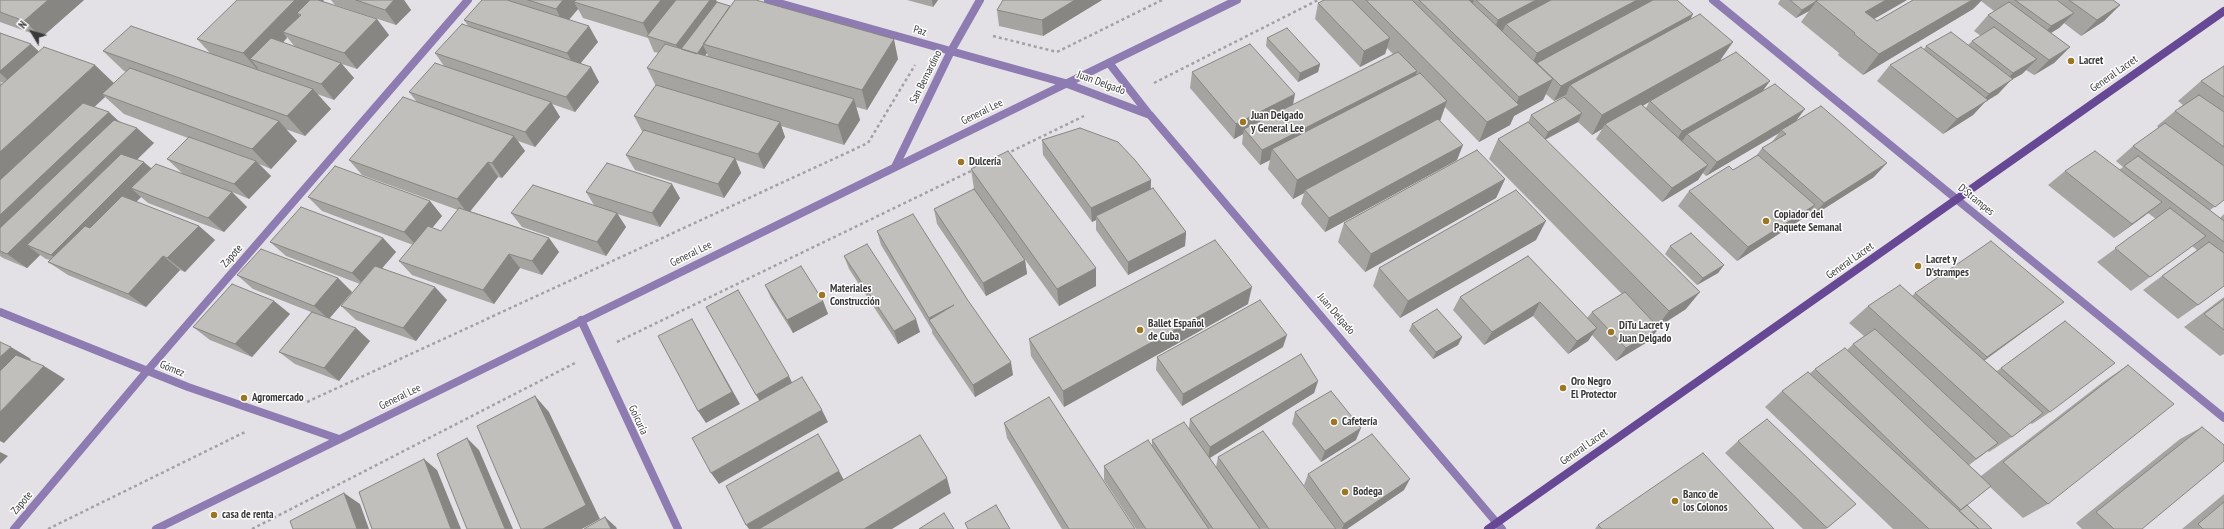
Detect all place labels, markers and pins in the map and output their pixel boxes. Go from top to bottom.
place label: Lacret [2079,54,2103,68]
marker: Lacret [2066,56,2076,66]
place label: Juan Delgado y General Lee [1251,109,1304,135]
marker: Juan Delgado y General Lee [1238,117,1248,127]
place label: Dulcería [969,155,1001,169]
marker: Dulcería [956,157,966,167]
place label: Copiador del Paquete Semanal [1774,208,1842,234]
marker: Copiador del Paquete Semanal [1761,216,1771,226]
place label: Lacret y D'strampes [1926,253,1969,279]
marker: Lacret y D'strampes [1913,261,1923,271]
place label: Materiales Construcción [830,282,880,308]
marker: Materiales Construcción [817,290,827,300]
place label: Ballet Español de Cuba [1148,317,1204,343]
place label: DiTu Lacret y Juan Delgado [1619,319,1671,345]
marker: Ballet Español de Cuba [1135,325,1145,335]
marker: DiTu Lacret y Juan Delgado [1606,327,1616,337]
place label: Oro Negro El Protector [1571,375,1617,401]
marker: Oro Negro El Protector [1558,383,1568,393]
place label: Agromercado [252,391,304,405]
marker: Agromercado [239,393,249,403]
place label: Cafetería [1342,415,1377,429]
marker: Cafetería [1329,417,1339,427]
place label: Bodega [1353,485,1382,499]
marker: Bodega [1340,487,1350,497]
place label: Banco de los Colonos [1683,488,1728,514]
marker: Banco de los Colonos [1670,496,1680,506]
place label: casa de renta [222,508,274,522]
marker: casa de renta [209,510,219,520]

